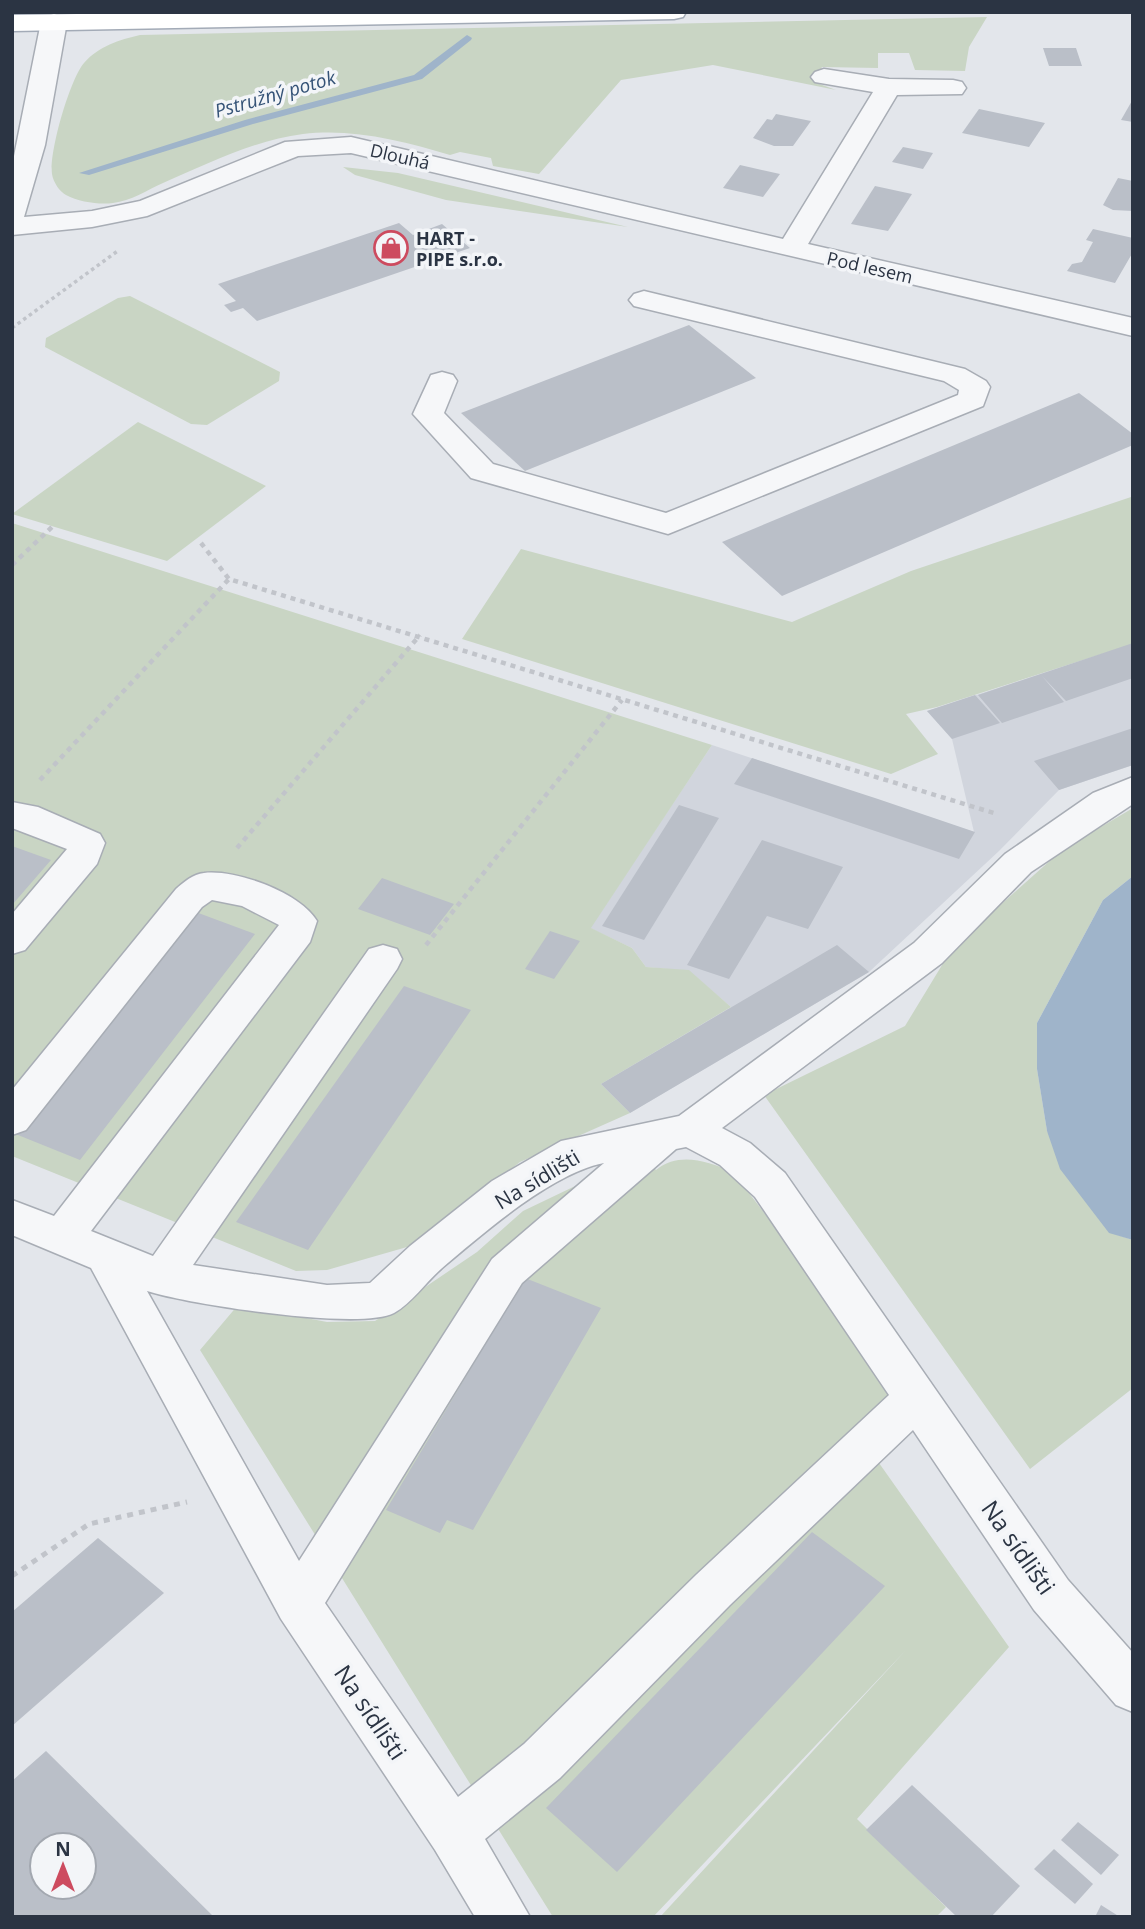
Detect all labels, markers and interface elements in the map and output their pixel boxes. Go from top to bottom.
water label: Pstružný potok [212,64,339,124]
street label: Dlouhá [368,138,432,174]
place label: HART - PIPE s.r.o. [416,226,503,271]
shop icon: HART - PIPE s.r.o. [372,229,410,267]
street label: Pod lesem [825,245,915,289]
street label: Na sídlišti [489,1143,585,1215]
street label: Na sídlišti [975,1493,1063,1601]
street label: Na sídlišti [327,1658,415,1766]
north arrow [28,1831,98,1901]
text: N [55,1836,71,1862]

